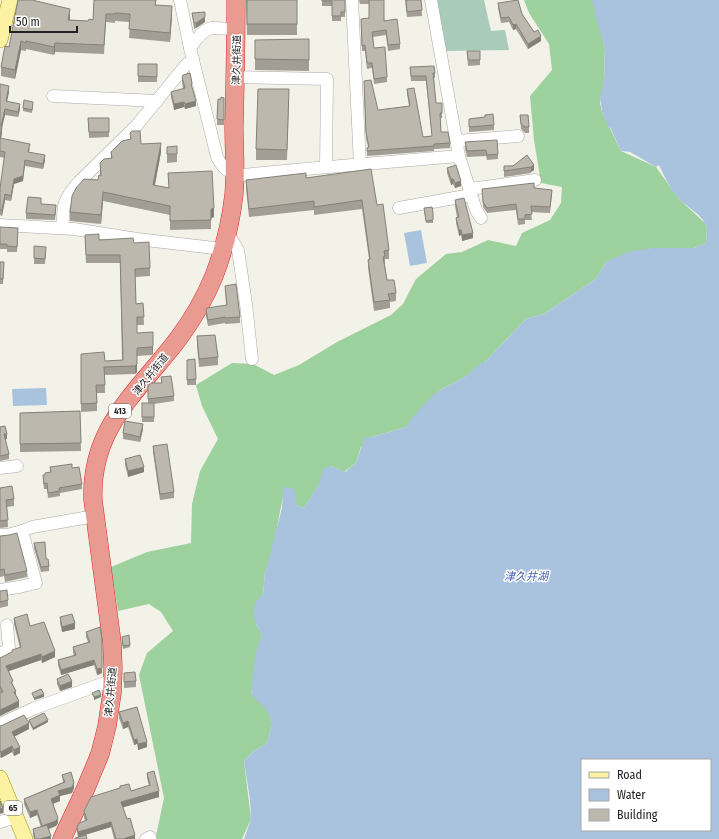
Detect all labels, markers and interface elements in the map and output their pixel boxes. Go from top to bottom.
scale bar [10,8,77,34]
text: 50 m [16,15,40,29]
street label: 津久井街道 [231,35,243,85]
street label: 津久井街道 [130,351,171,398]
road number: 413 [109,404,131,418]
water label: 津久井湖 [504,570,550,583]
street label: 津久井街道 [103,667,119,718]
legend [581,759,711,831]
text: Road [617,768,642,782]
text: Water [617,788,646,802]
road number: 65 [4,801,22,815]
text: Building [617,808,658,822]

